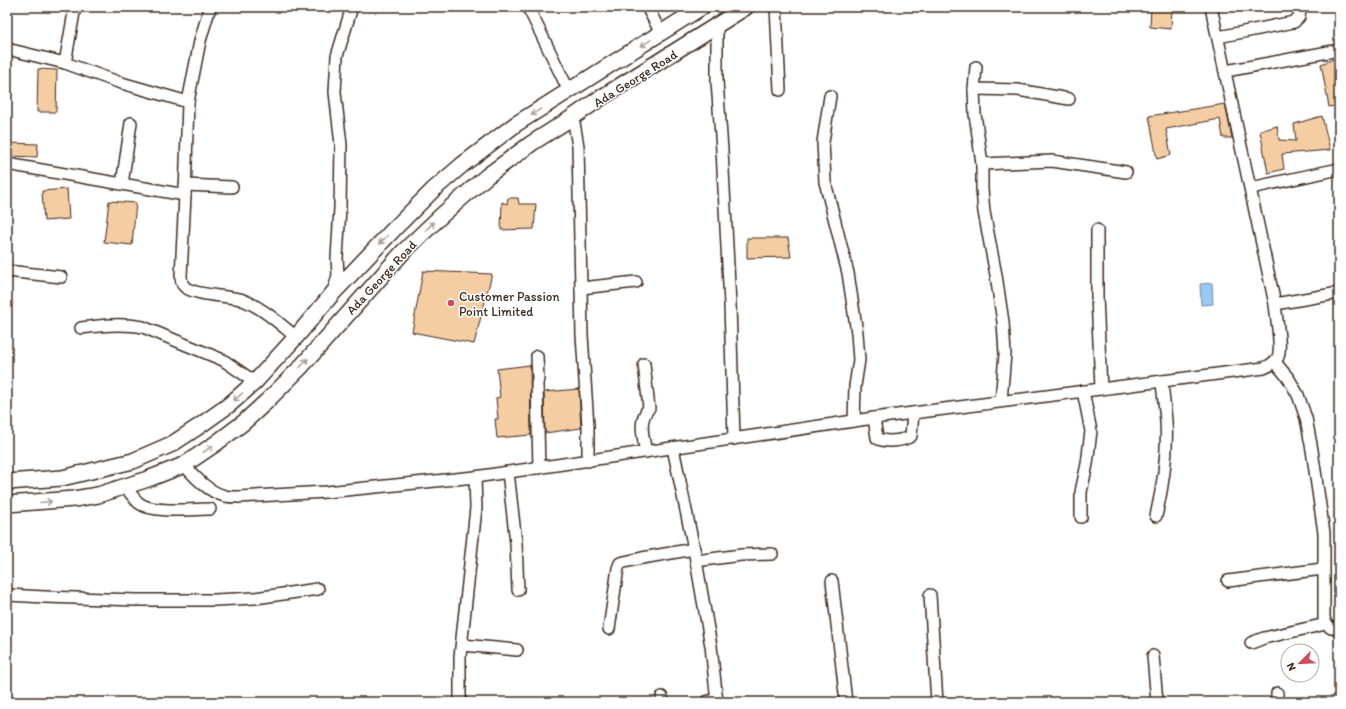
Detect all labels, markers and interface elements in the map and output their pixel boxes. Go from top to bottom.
one-way arrow [640,39,652,47]
street label: Ada George Road [591,47,680,110]
one-way arrow [530,107,541,116]
one-way arrow [425,221,435,231]
one-way arrow [378,235,388,245]
street label: Ada George Road [343,237,420,318]
place label: Customer Passion Point Limited [459,289,560,319]
marker: Customer Passion Point Limited [446,298,456,308]
one-way arrow [300,358,309,368]
one-way arrow [233,393,243,402]
one-way arrow [202,445,213,454]
one-way arrow [39,498,52,505]
north arrow [1280,643,1320,683]
text: N [1284,661,1299,673]

